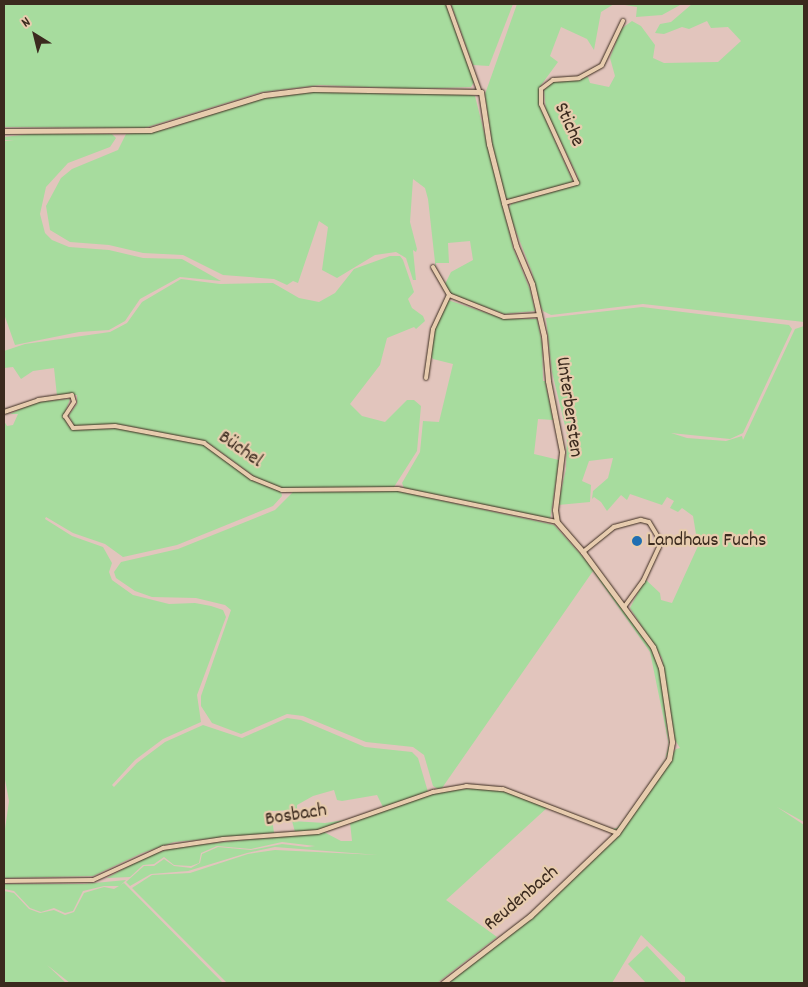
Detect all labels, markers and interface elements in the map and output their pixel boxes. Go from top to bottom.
north arrow [10,10,60,60]
text: N [17,13,35,33]
street label: Stiche [547,99,589,151]
street label: Unterbersten [549,355,587,459]
street label: Büchel [213,426,267,474]
place label: Landhaus Fuchs [647,529,766,553]
marker: Landhaus Fuchs [631,535,643,547]
street label: Bosbach [263,799,329,833]
street label: Reudenbach [480,861,564,937]

